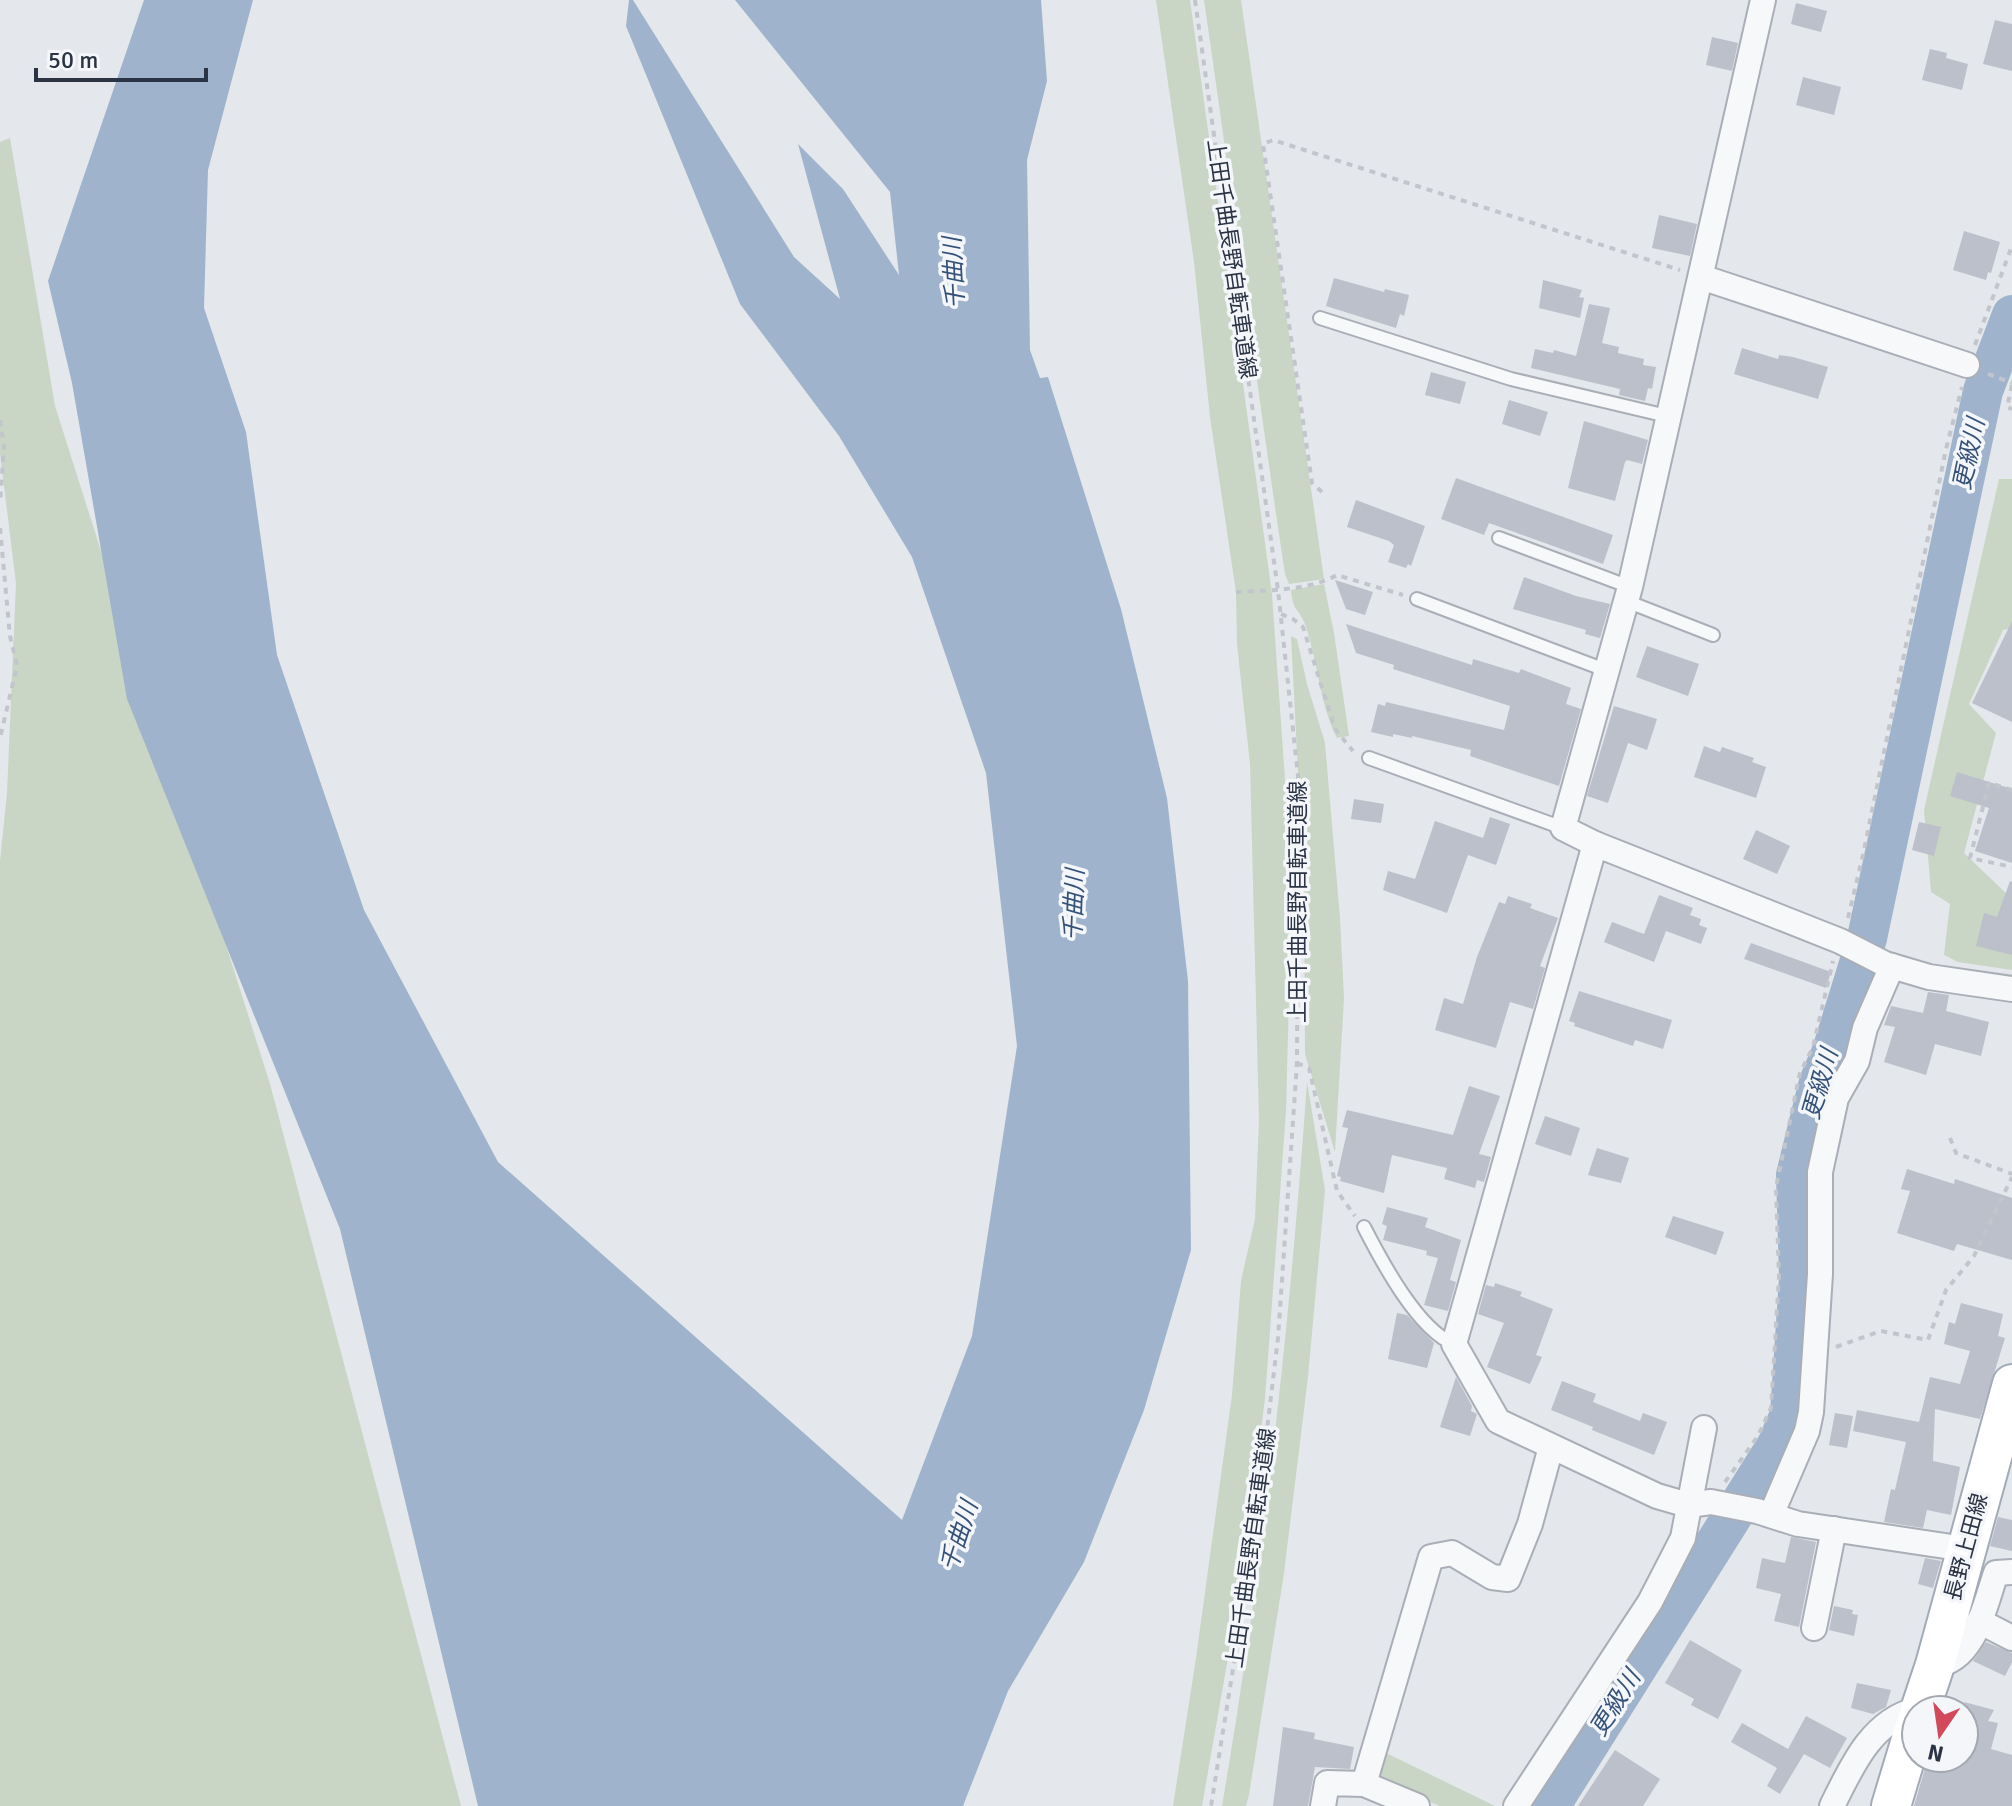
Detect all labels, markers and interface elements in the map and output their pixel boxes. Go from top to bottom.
scale bar [36,32,206,82]
text: 50 m [48,45,98,75]
street label: 上田千曲長野自転車道線 [1202,137,1262,381]
water label: 千曲川 [937,233,971,310]
water label: 更級川 [1947,413,1992,492]
street label: 上田千曲長野自転車道線 [1284,781,1311,1023]
water label: 千曲川 [1058,866,1090,942]
water label: 更級川 [1796,1042,1845,1123]
street label: 上田千曲長野自転車道線 [1221,1426,1281,1670]
street label: 長野上田線 [1939,1490,1993,1604]
water label: 千曲川 [934,1494,985,1575]
water label: 更級川 [1583,1662,1648,1741]
north arrow [1900,1694,1980,1774]
text: N [1925,1738,1946,1768]

